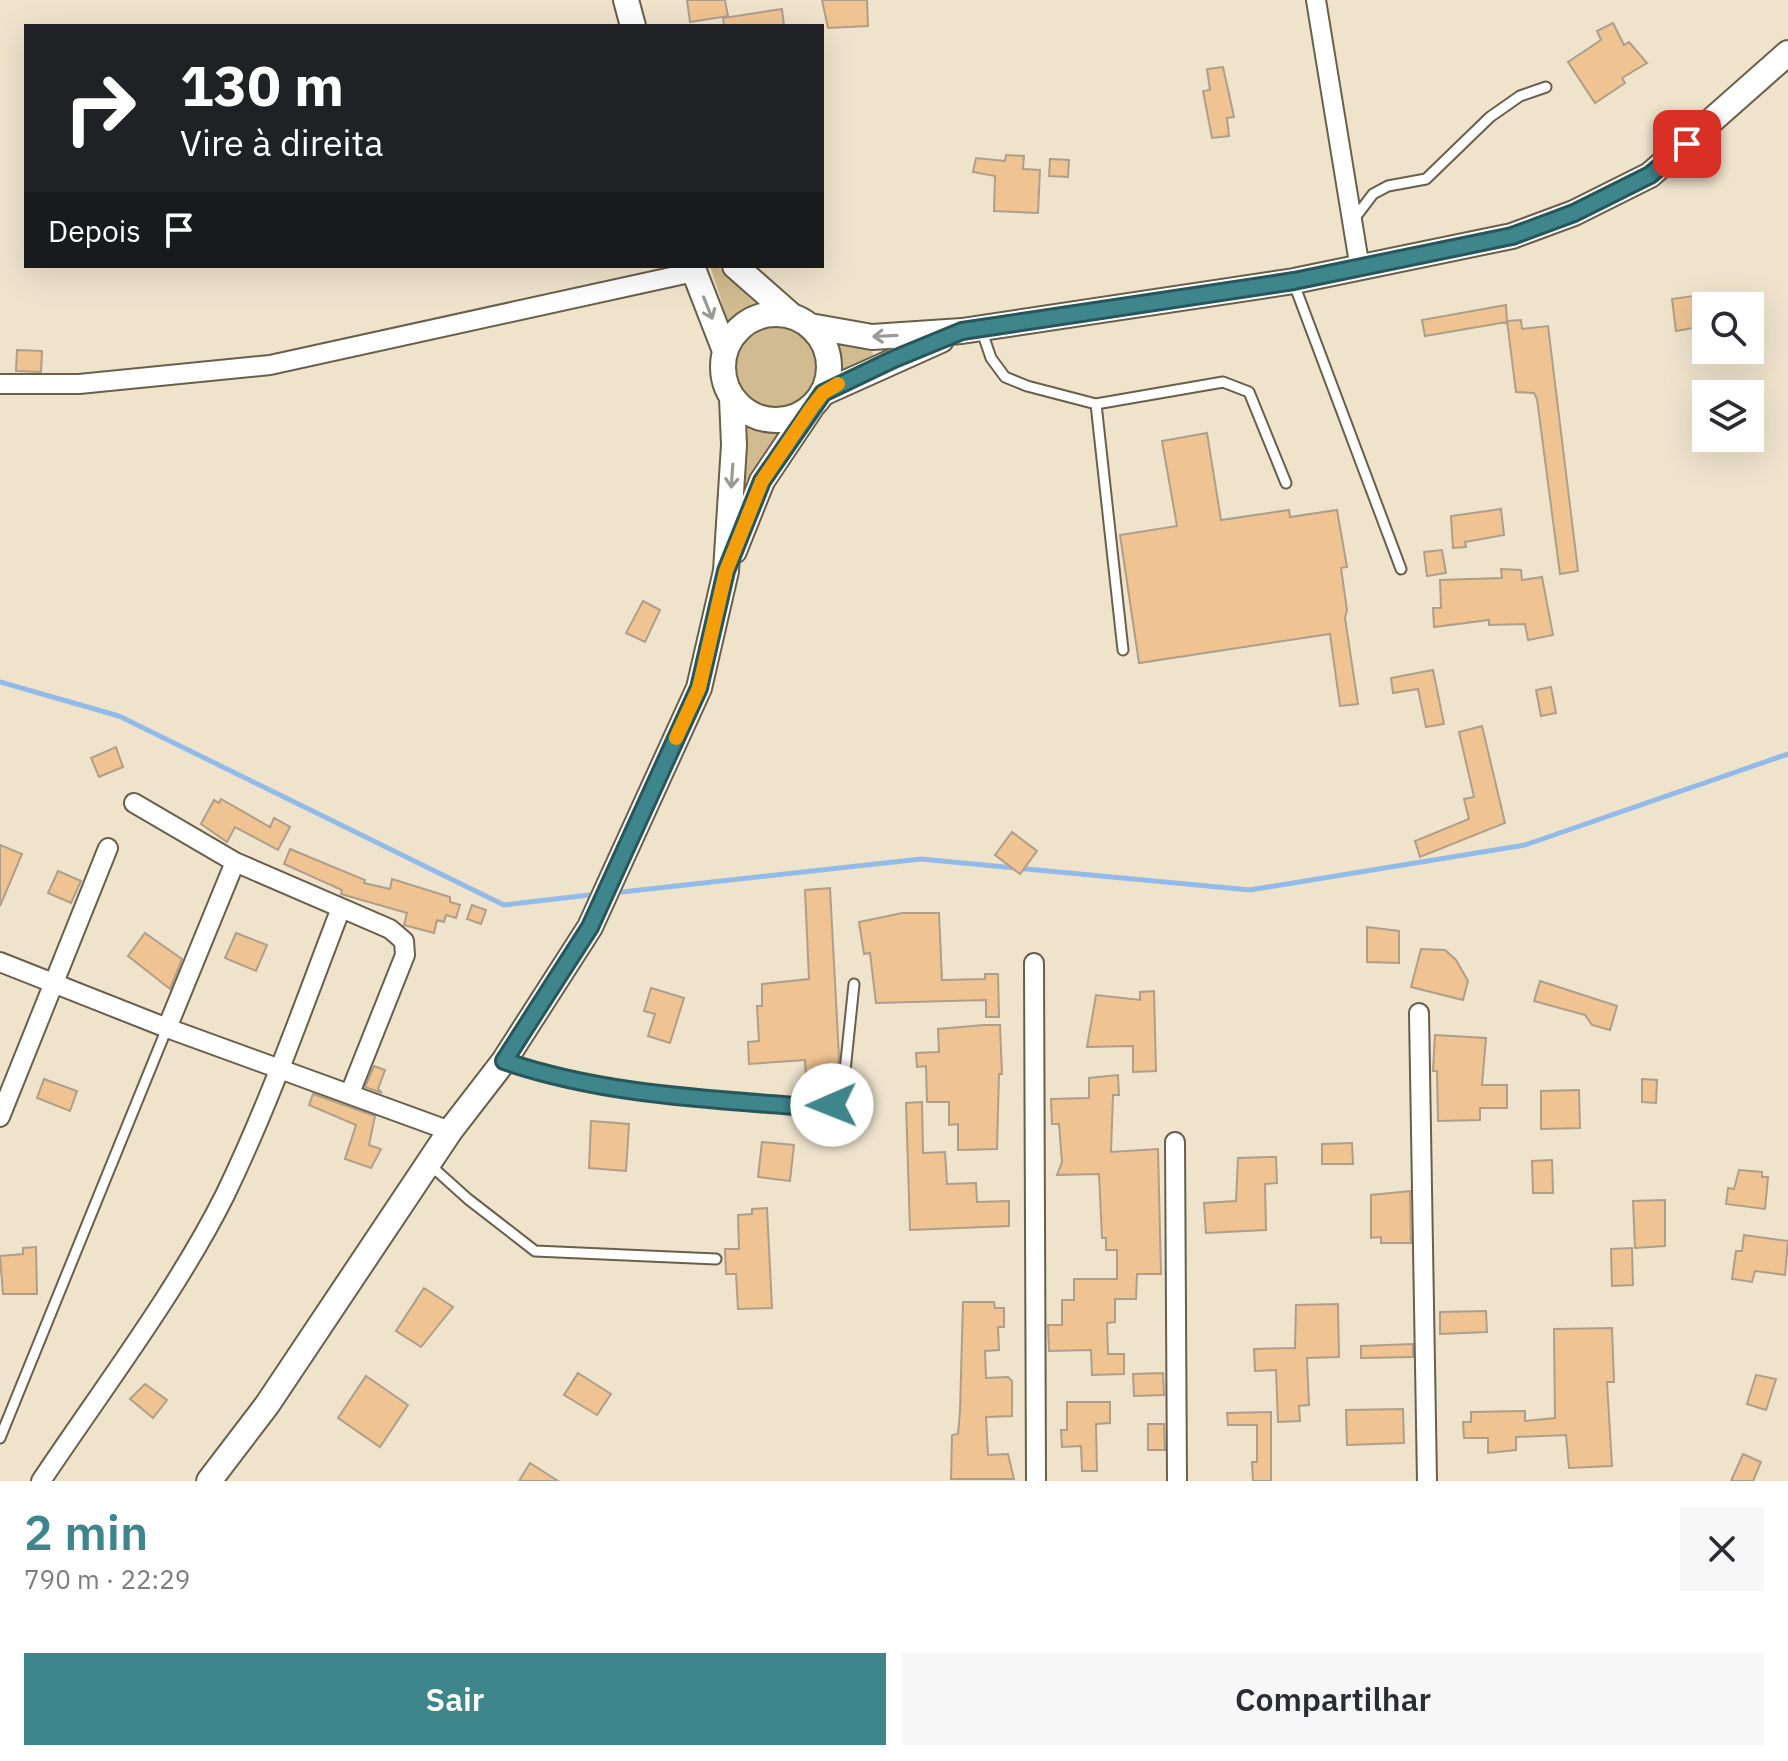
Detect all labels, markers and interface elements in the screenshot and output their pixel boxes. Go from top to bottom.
text: 130 m [180,49,344,121]
icon: right [48,56,152,160]
pin [1653,110,1721,178]
text: Vire à direita [180,119,383,166]
icon: arrive [1665,122,1709,166]
icon: arrive [157,208,201,252]
text: Depois [48,211,141,250]
map controls [1692,292,1764,452]
button: search [1692,292,1764,364]
one-way arrow [702,295,716,320]
one-way arrow [872,329,899,344]
button: layers [1692,380,1764,452]
one-way arrow [724,462,739,489]
position arrow [790,1063,874,1147]
text: 2 min [24,1501,148,1563]
button: close [1680,1507,1764,1591]
text: 790 m · 22:29 [24,1562,190,1596]
button: Sair [24,1653,886,1745]
button: Compartilhar [902,1653,1764,1745]

